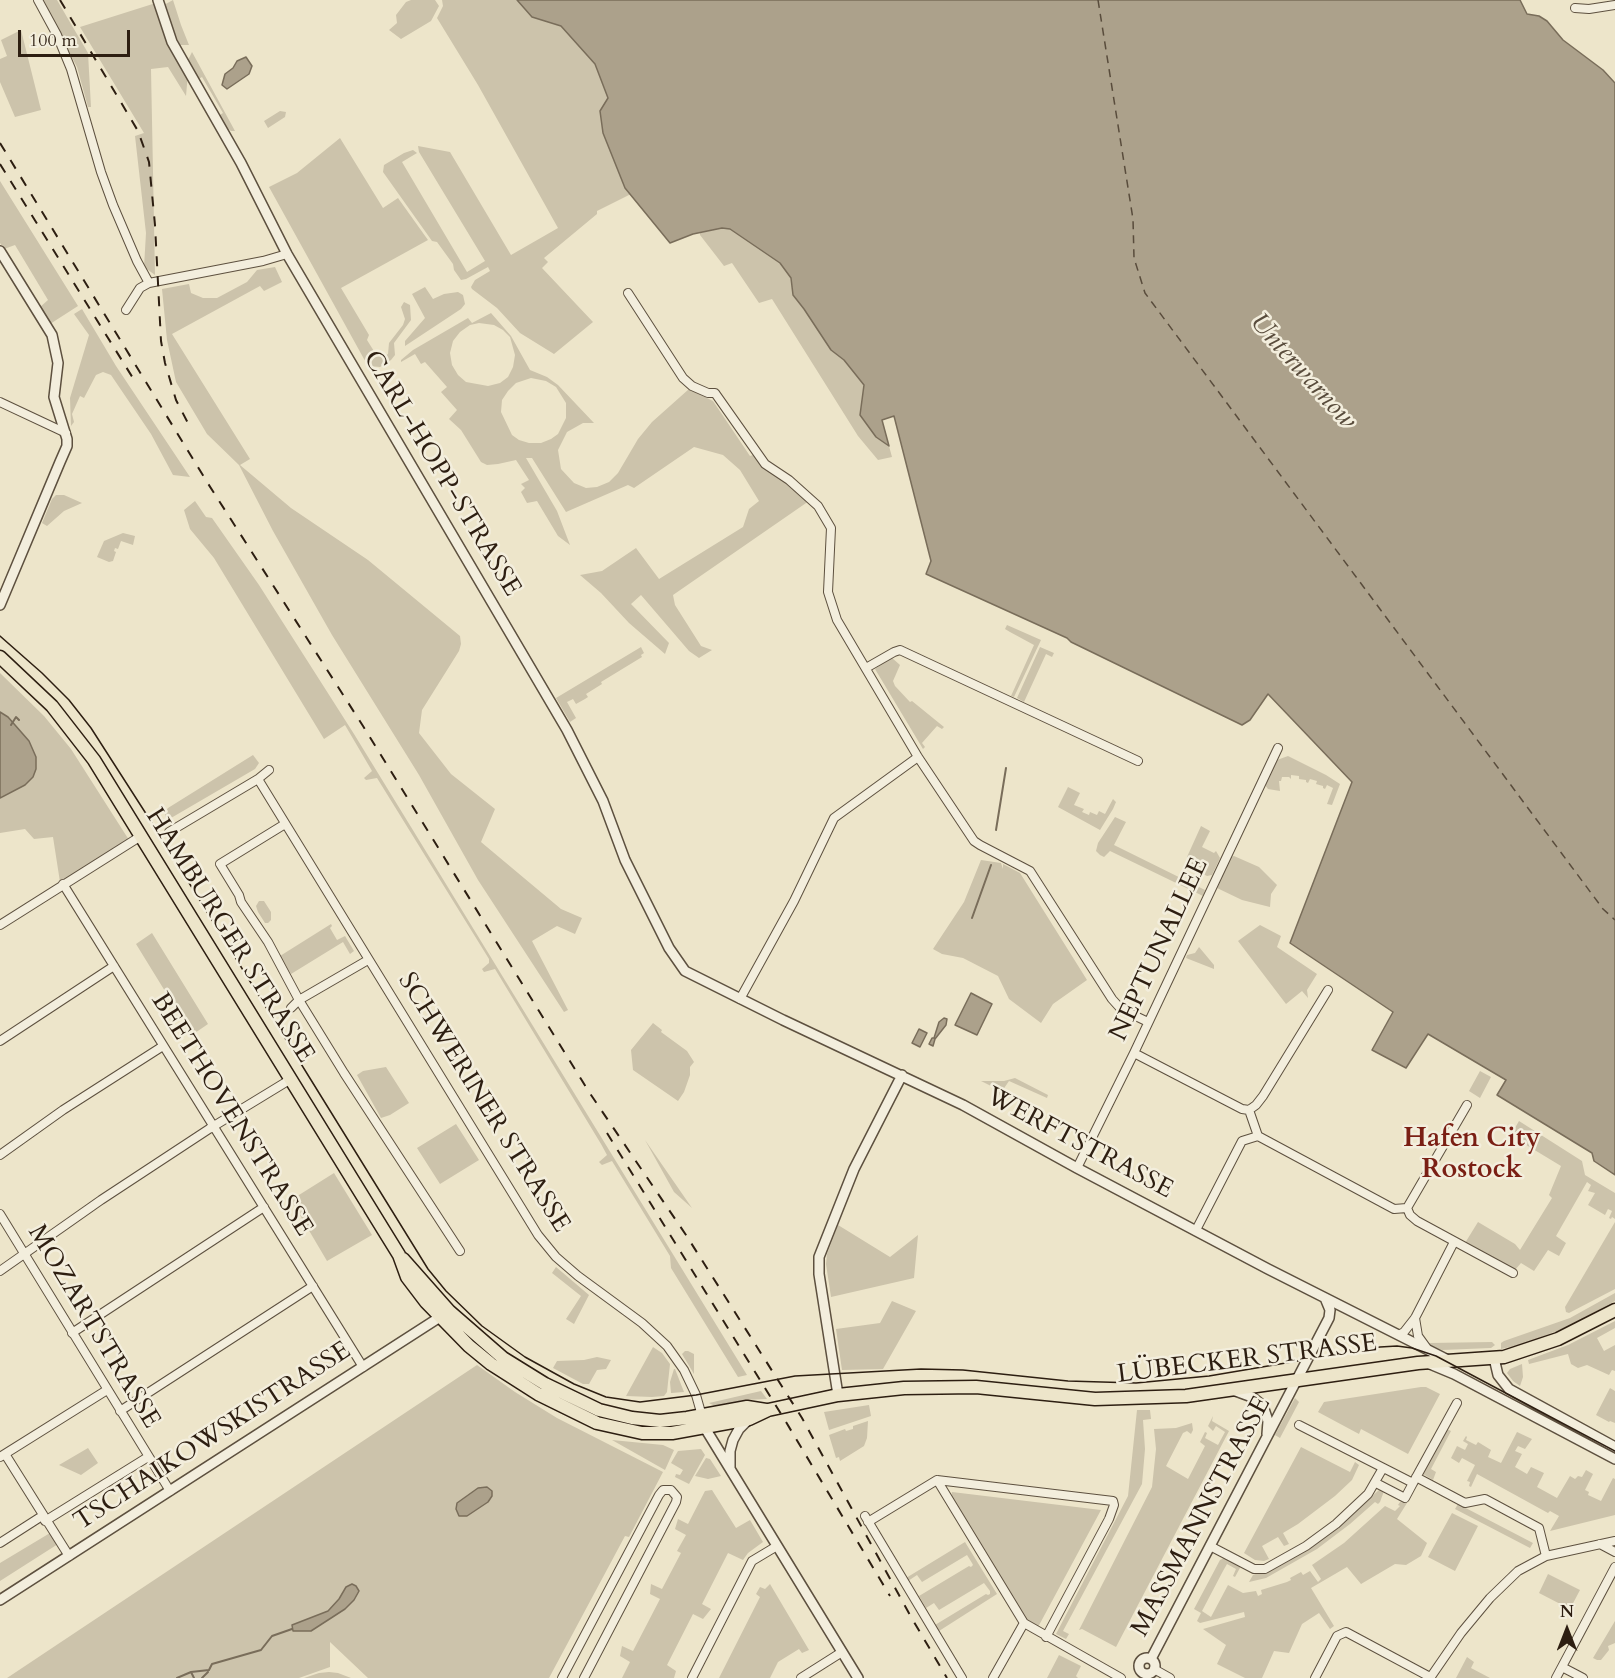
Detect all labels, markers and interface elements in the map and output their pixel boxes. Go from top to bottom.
scale bar [21,18,134,56]
text: 100 m [29,28,77,53]
water label: Unterwarnow [1241,307,1363,437]
street label: CARL-HOPP-STRASSE [355,346,527,602]
street label: HAMBURGER STRASSE [138,803,320,1069]
street label: NEPTUNALLEE [1104,854,1216,1046]
street label: SCHWERINER STRASSE [390,967,576,1239]
street label: BEETHOVENSTRASSE [143,988,319,1242]
street label: WERFTSTRASSE [980,1082,1178,1206]
district label: Hafen City Rostock [1403,1124,1541,1187]
street label: MOZARTSTRASSE [20,1220,166,1434]
street label: LÜBECKER STRASSE [1115,1329,1379,1391]
street label: TSCHAIKOWSKISTRASSE [69,1336,357,1538]
street label: MASSMANNSTRASSE [1126,1392,1278,1642]
north arrow [1537,1600,1597,1660]
text: N [1560,1601,1574,1623]

